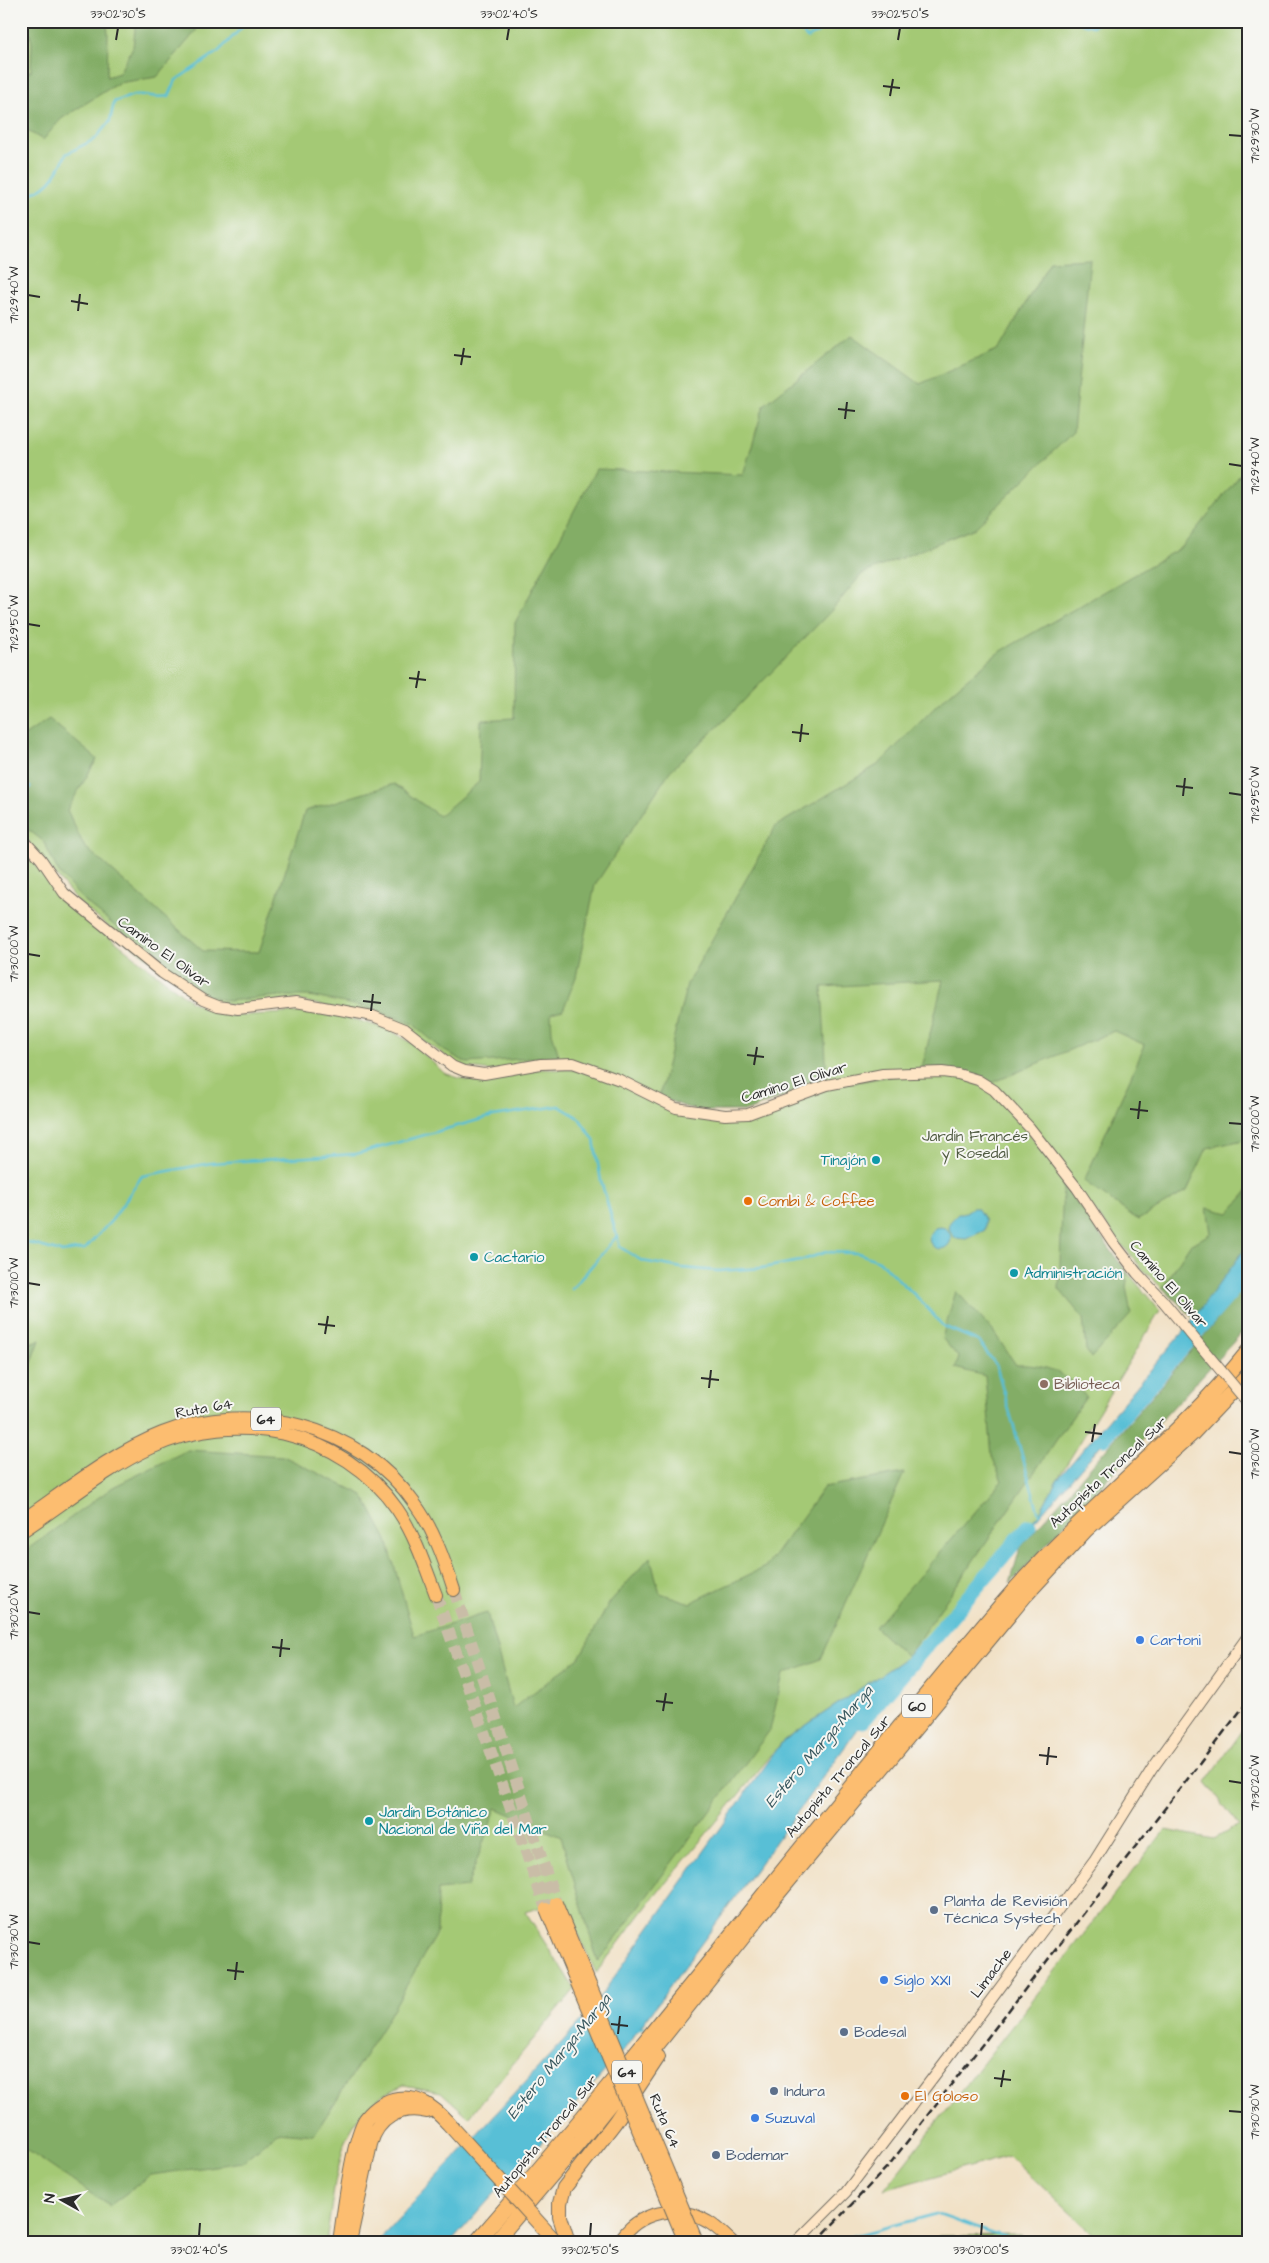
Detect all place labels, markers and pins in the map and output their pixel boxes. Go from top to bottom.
place label: Tinajón [821,1150,866,1171]
marker: Tinajón [870,1154,882,1166]
place label: Combi & Coffee [758,1191,875,1212]
marker: Combi & Coffee [742,1195,754,1207]
place label: Cactario [484,1247,545,1268]
marker: Cactario [468,1251,480,1263]
place label: Administración [1024,1263,1123,1284]
marker: Administración [1008,1267,1020,1279]
place label: Biblioteca [1054,1374,1120,1395]
marker: Biblioteca [1038,1378,1050,1390]
place label: Cartoni [1150,1630,1202,1651]
marker: Cartoni [1134,1634,1146,1646]
place label: Jardín Botánico Nacional de Viña del Mar [379,1802,547,1840]
marker: Jardín Botánico Nacional de Viña del Mar [363,1815,375,1827]
place label: Planta de Revisión Técnica Systech [944,1891,1068,1930]
marker: Planta de Revisión Técnica Systech [928,1904,940,1916]
place label: Siglo XXI [894,1970,951,1992]
marker: Siglo XXI [878,1974,890,1986]
place label: Bodesal [854,2022,906,2043]
marker: Bodesal [838,2026,850,2038]
place label: Indura [784,2081,825,2102]
marker: Indura [768,2085,780,2097]
place label: El Goloso [915,2086,978,2107]
marker: El Goloso [899,2090,911,2102]
place label: Suzuval [765,2108,815,2129]
marker: Suzuval [749,2112,761,2124]
place label: Bodemar [726,2145,789,2166]
marker: Bodemar [710,2149,722,2161]

